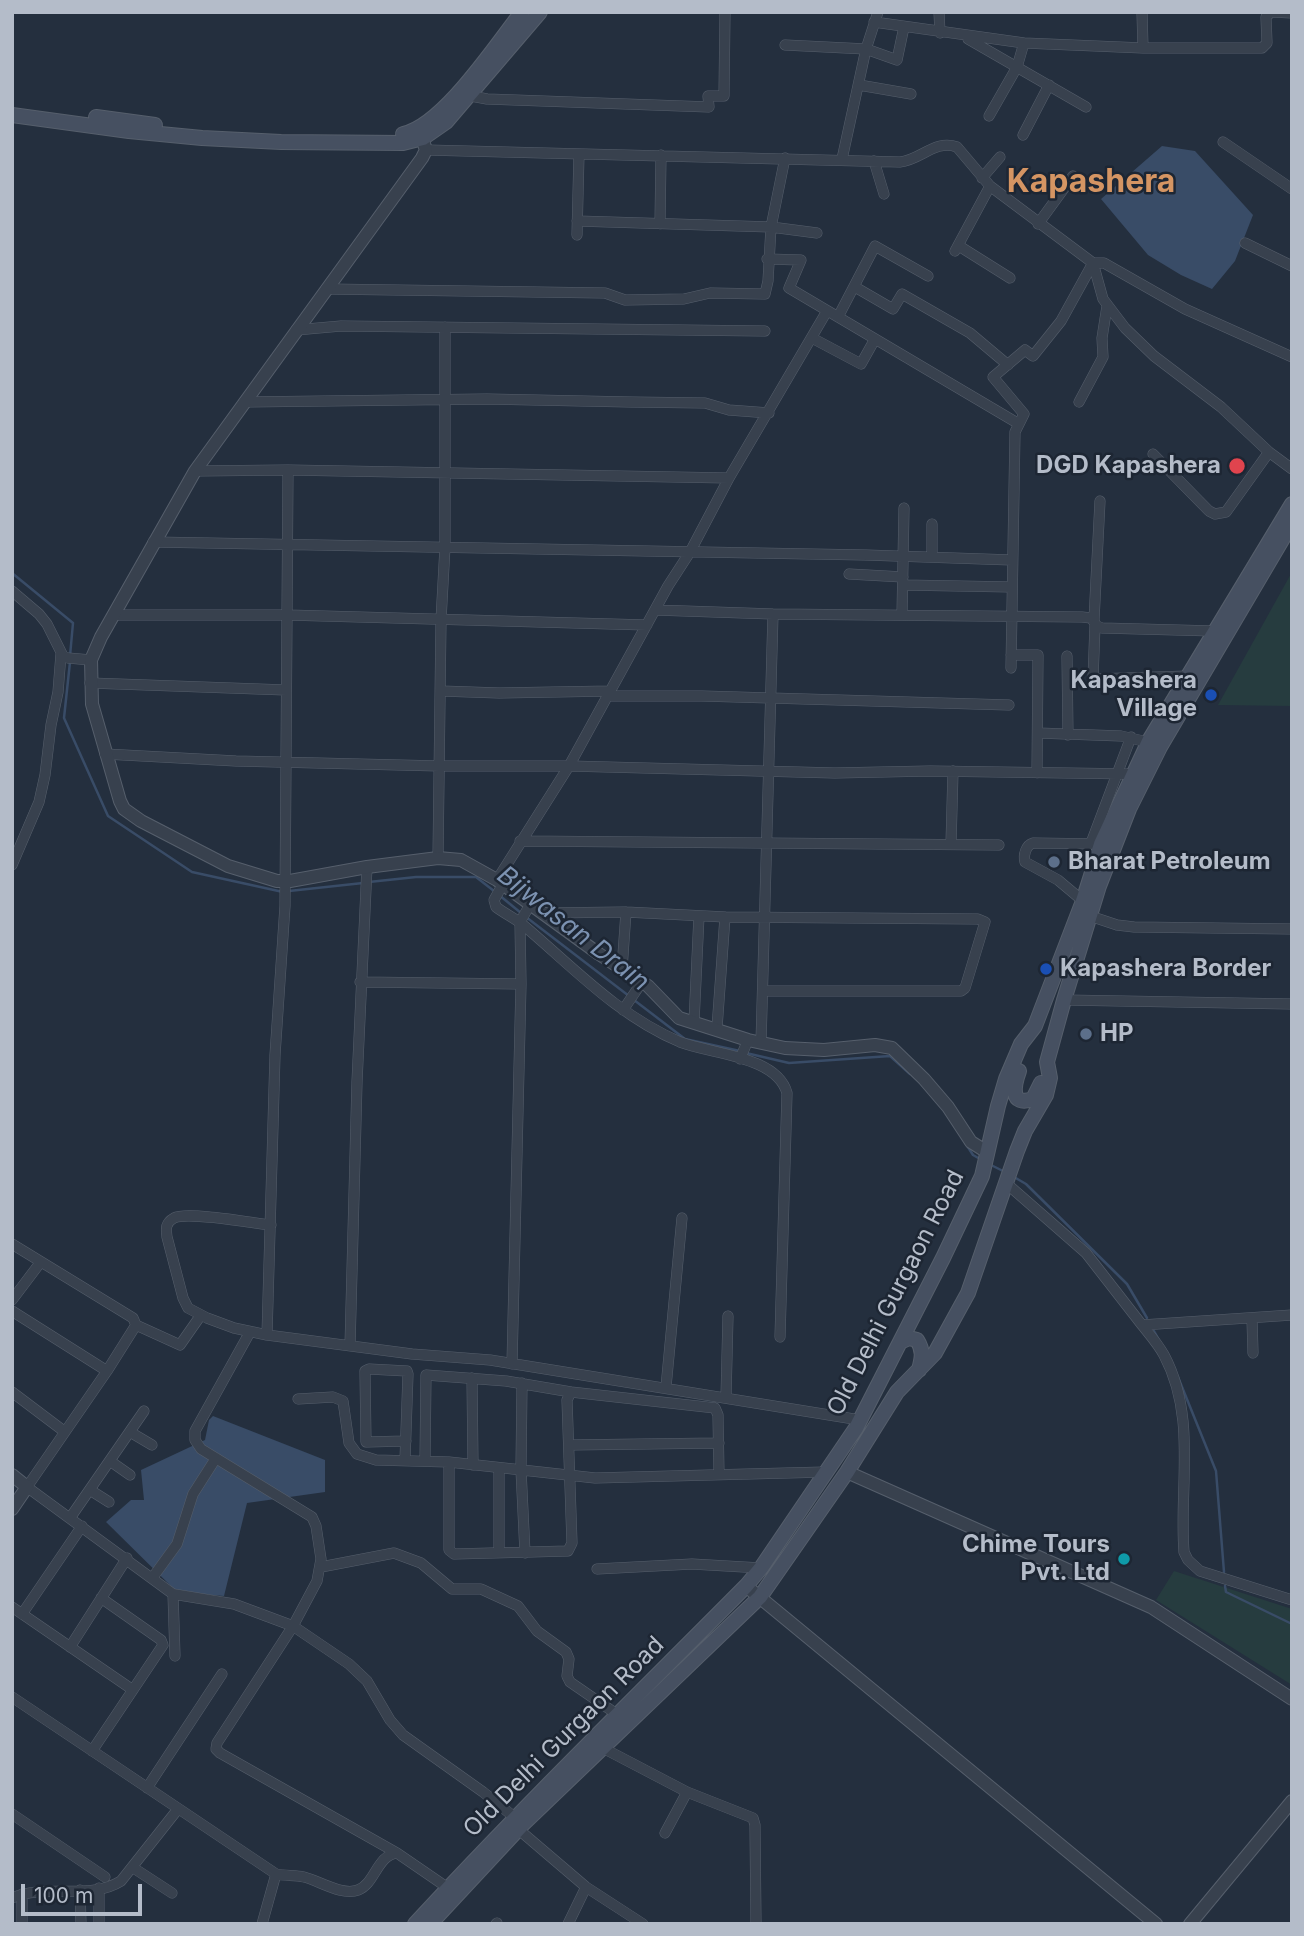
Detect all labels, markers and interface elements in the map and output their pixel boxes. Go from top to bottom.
district label: Kapashera [1007,163,1175,201]
place label: DGD Kapashera [1036,452,1221,480]
marker: DGD Kapashera [1227,456,1247,476]
place label: Kapashera Village [1070,667,1197,723]
marker: Kapashera Village [1203,687,1219,703]
place label: Bharat Petroleum [1068,848,1271,876]
marker: Bharat Petroleum [1046,854,1062,870]
water label: Bijwasan Drain [491,860,655,998]
place label: Kapashera Border [1060,955,1271,983]
marker: Kapashera Border [1038,961,1054,977]
place label: HP [1100,1020,1133,1048]
marker: HP [1078,1026,1094,1042]
street label: Old Delhi Gurgaon Road [822,1165,970,1421]
place label: Chime Tours Pvt. Ltd [962,1531,1110,1587]
marker: Chime Tours Pvt. Ltd [1116,1551,1132,1567]
street label: Old Delhi Gurgaon Road [458,1631,670,1843]
scale bar [24,1870,145,1914]
text: 100 m [34,1883,93,1908]

